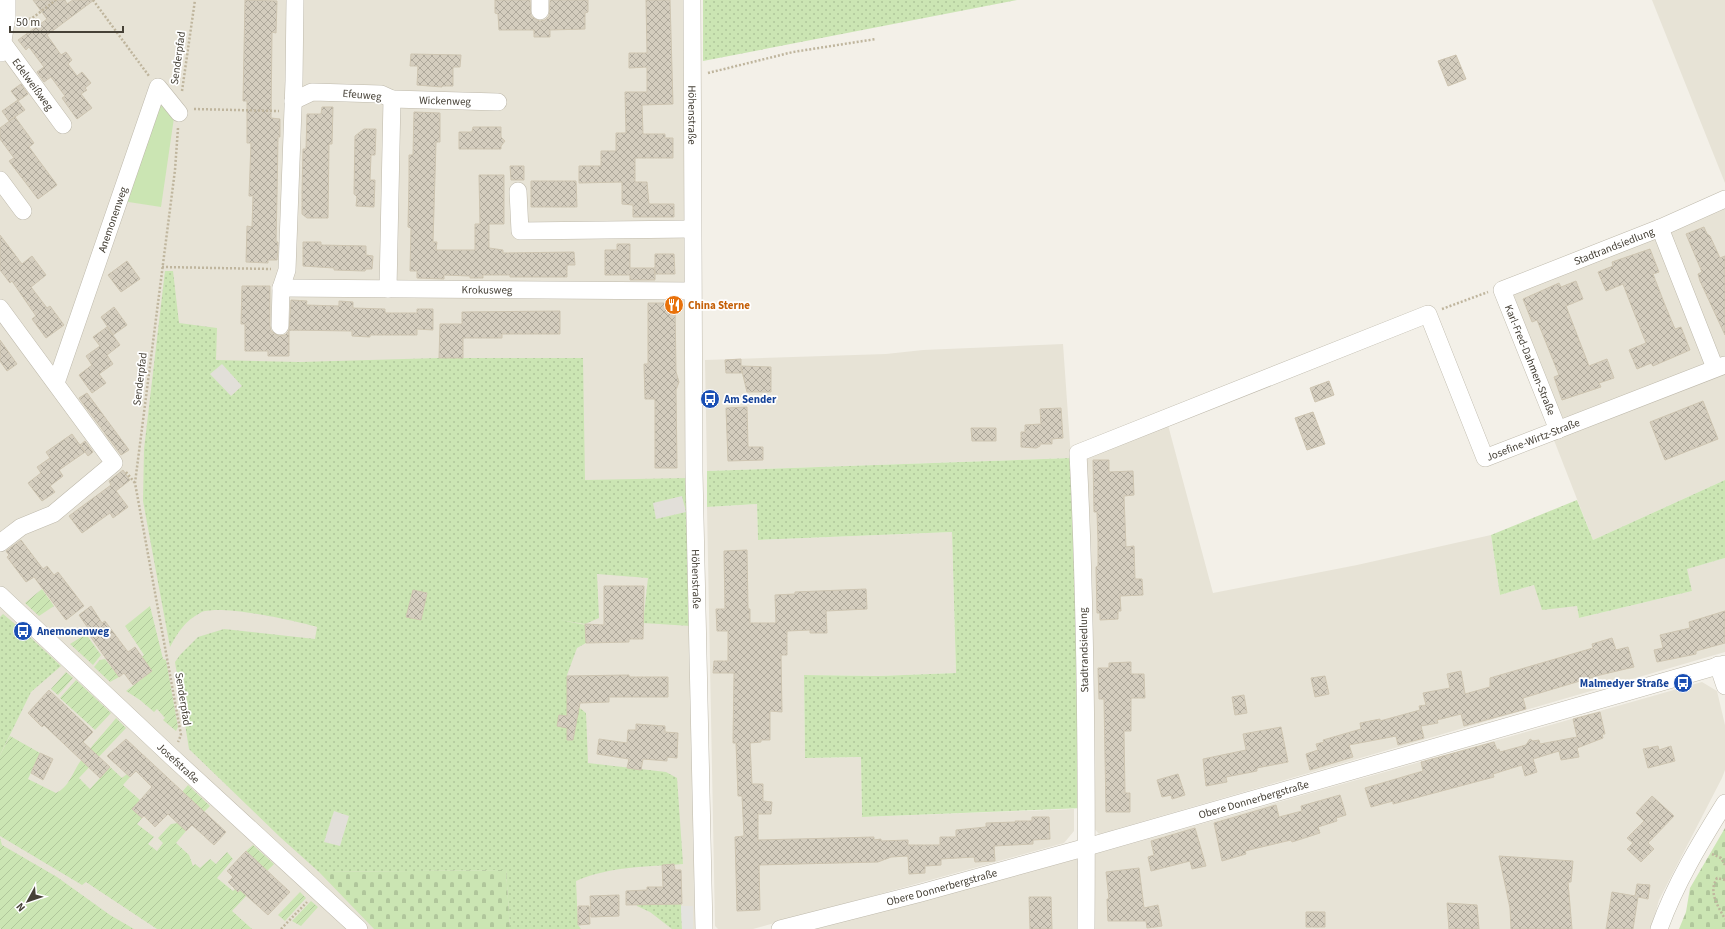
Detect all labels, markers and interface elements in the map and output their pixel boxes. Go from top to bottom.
scale bar [10,8,123,34]
text: 50 m [16,14,40,31]
street label: Senderpfad [167,30,189,86]
street label: Edelweißweg [9,55,57,114]
street label: Höhenstraße [685,85,700,145]
street label: Efeuweg [342,86,383,104]
street label: Wickenweg [419,92,472,109]
street label: Anemonenweg [94,184,131,254]
street label: Stadtrandsiedlung [1572,223,1657,269]
street label: Krokusweg [462,282,513,297]
restaurant icon: China Sterne [663,294,685,316]
place label: China Sterne [688,298,750,313]
street label: Karl-Fred-Dahmen-Straße [1501,302,1559,418]
street label: Senderpfad [129,352,151,406]
bus stop icon: Am Sender [699,388,721,410]
place label: Am Sender [723,392,777,407]
street label: Josefine-Wirtz-Straße [1484,414,1582,464]
street label: Höhenstraße [688,549,705,609]
street label: Stadtrandsiedlung [1076,607,1092,693]
bus stop icon: Anemonenweg [12,620,34,642]
place label: Anemonenweg [36,624,109,639]
street label: Senderpfad [171,671,195,727]
bus stop icon: Malmedyer Straße [1672,672,1694,694]
place label: Malmedyer Straße [1580,676,1669,691]
street label: Josefstraße [154,739,204,787]
street label: Obere Donnerbergstraße [1197,776,1311,822]
street label: Obere Donnerbergstraße [885,865,999,909]
north arrow [8,881,48,921]
text: N [13,899,29,915]

